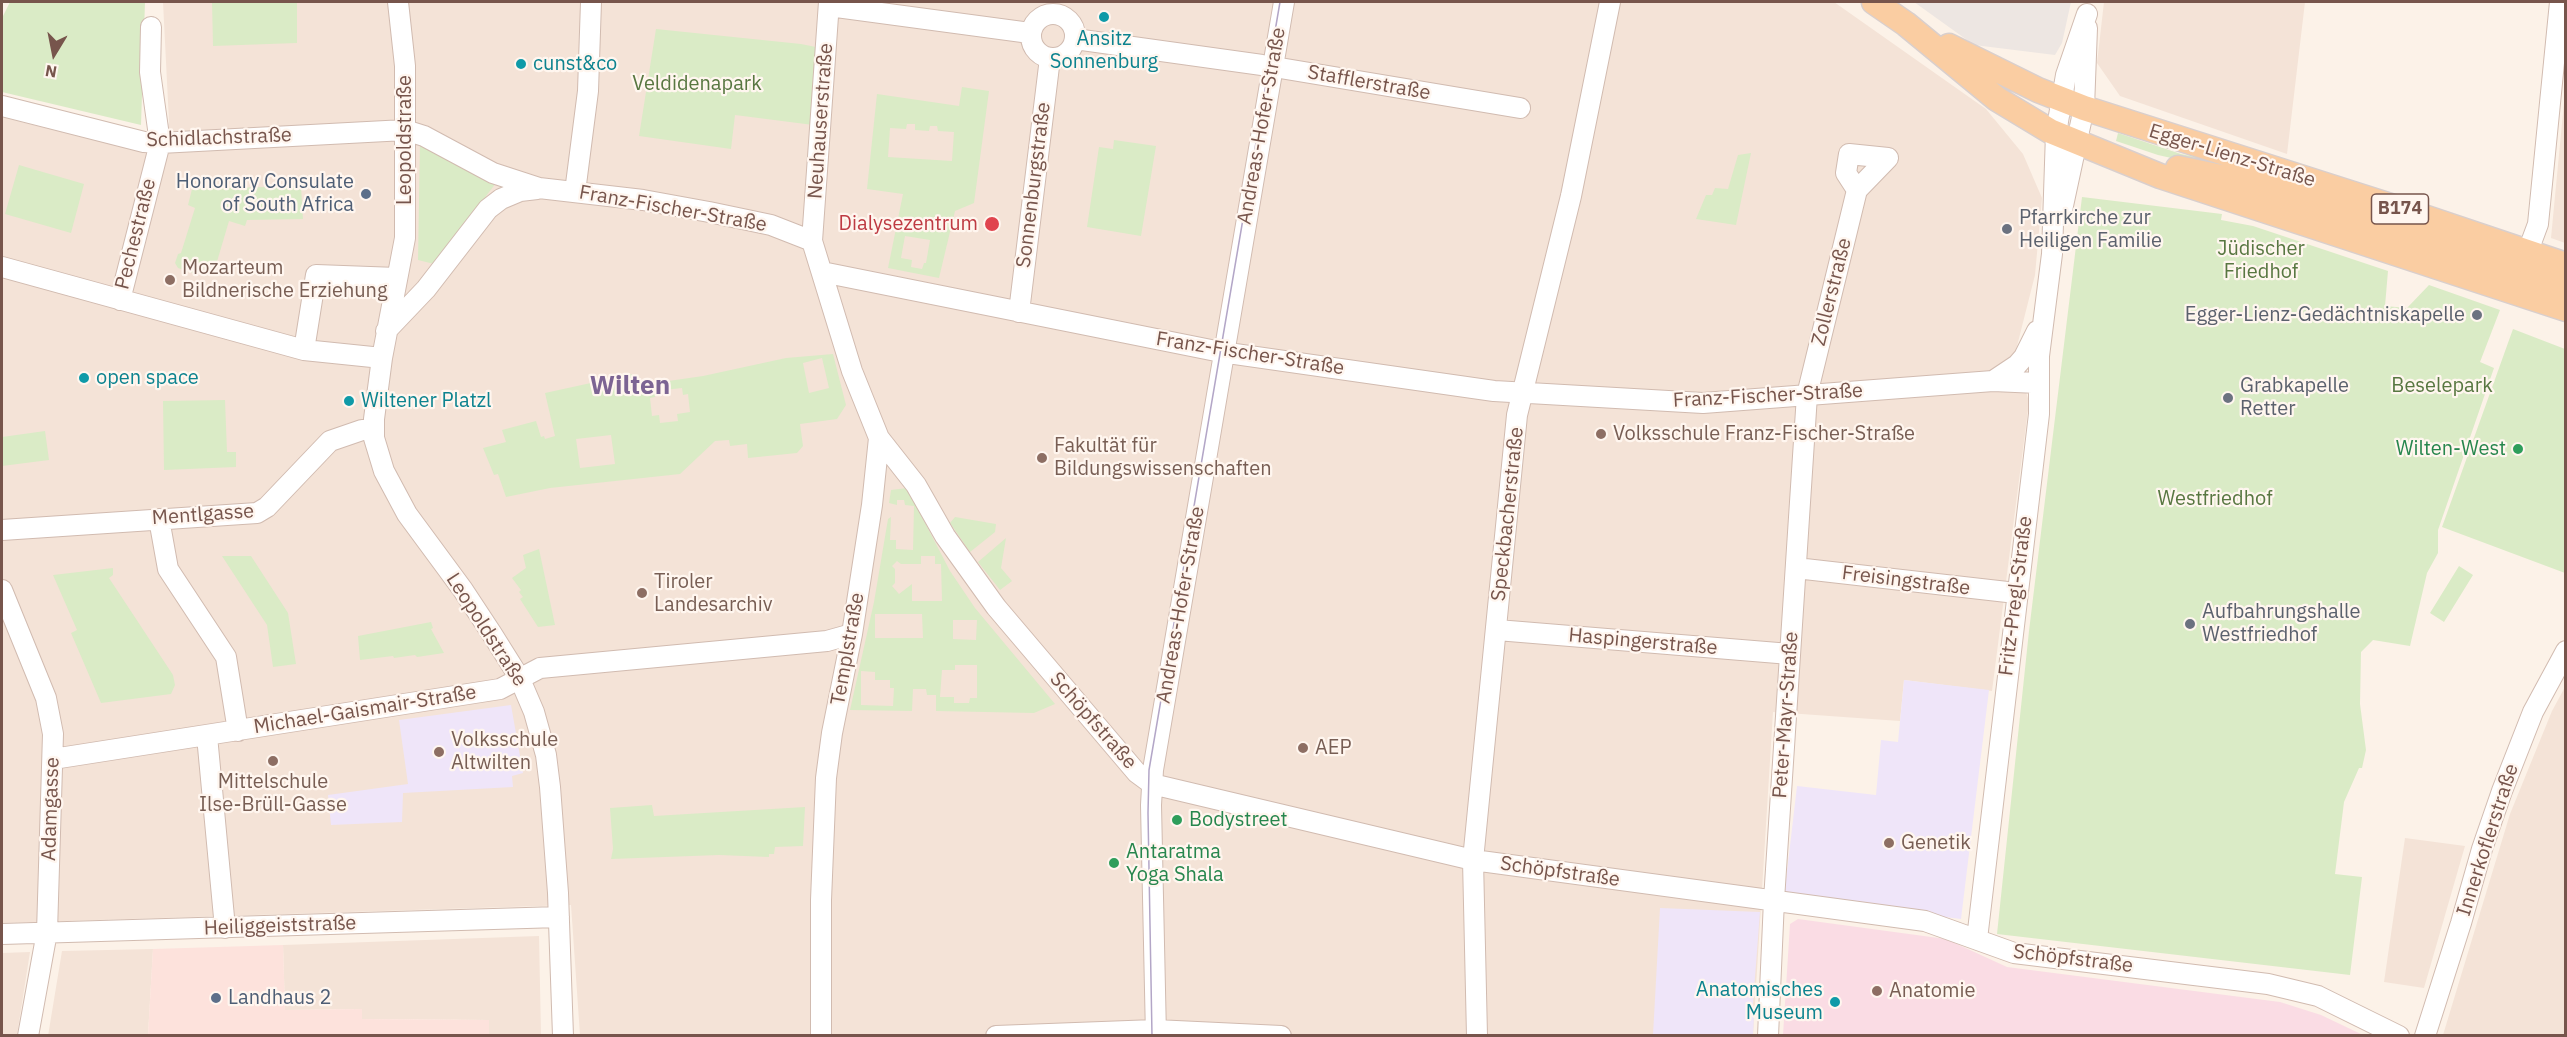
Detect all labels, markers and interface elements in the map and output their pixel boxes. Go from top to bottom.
marker: Ansitz Sonnenburg [1097,10,1111,24]
north arrow [24,24,84,84]
street label: Andreas-Hofer-Straße [1233,26,1291,226]
place label: Ansitz Sonnenburg [1050,27,1158,74]
street label: Neuhauserstraße [804,42,838,200]
place label: cunst&co [533,52,617,76]
marker: cunst&co [514,57,528,71]
street label: Stafflerstraße [1306,60,1432,106]
text: N [43,61,58,83]
park label: Veldidenapark [632,72,762,96]
street label: Leopoldstraße [393,75,417,205]
street label: Sonnenburgstraße [1012,101,1056,269]
street label: Egger-Lienz-Straße [2146,119,2318,193]
street label: Schidlachstraße [146,123,292,153]
place label: Honorary Consulate of South Africa [176,170,354,217]
street label: Pechestraße [111,176,161,292]
street label: Franz-Fischer-Straße [577,181,769,237]
marker: Honorary Consulate of South Africa [359,187,373,201]
road number: B174 [2372,194,2428,224]
place label: Pfarrkirche zur Heiligen Familie [2019,206,2162,253]
place label: Dialysezentrum [839,212,978,236]
marker: Dialysezentrum [983,215,1001,233]
marker: Pfarrkirche zur Heiligen Familie [2000,222,2014,236]
street label: Zollerstraße [1807,236,1857,348]
park label: Jüdischer Friedhof [2217,237,2305,284]
place label: Mozarteum Bildnerische Erziehung [182,256,388,303]
marker: Mozarteum Bildnerische Erziehung [163,273,177,287]
place label: Egger-Lienz-Gedächtniskapelle [2185,303,2465,327]
marker: Egger-Lienz-Gedächtniskapelle [2470,308,2484,322]
street label: Franz-Fischer-Straße [1154,327,1346,381]
place label: open space [96,366,199,390]
district label: Wilten [590,370,670,402]
marker: open space [77,371,91,385]
place label: Grabkapelle Retter [2240,374,2349,421]
park label: Beselepark [2391,374,2493,398]
street label: Franz-Fischer-Straße [1672,379,1864,413]
place label: Wiltener Platzl [361,389,491,413]
marker: Grabkapelle Retter [2221,391,2235,405]
marker: Wiltener Platzl [342,394,356,408]
place label: Volksschule Franz-Fischer-Straße [1613,422,1915,446]
street label: Speckbacherstraße [1487,426,1529,602]
marker: Volksschule Franz-Fischer-Straße [1594,427,1608,441]
place label: Fakultät für Bildungswissenschaften [1054,434,1272,481]
place label: Wilten-West [2396,437,2506,461]
marker: Wilten-West [2511,442,2525,456]
marker: Fakultät für Bildungswissenschaften [1035,451,1049,465]
park label: Westfriedhof [2157,487,2273,511]
street label: Mentlgasse [151,499,255,531]
street label: Andreas-Hofer-Straße [1152,505,1210,705]
street label: Fritz-Pregl-Straße [1994,515,2038,677]
street label: Freisingstraße [1841,561,1971,601]
street label: Leopoldstraße [440,569,532,691]
place label: Tiroler Landesarchiv [654,570,773,617]
marker: Tiroler Landesarchiv [635,586,649,600]
street label: Templstraße [826,591,870,707]
place label: Aufbahrungshalle Westfriedhof [2202,600,2360,647]
marker: Aufbahrungshalle Westfriedhof [2183,617,2197,631]
street label: Haspingerstraße [1567,624,1719,660]
street label: Peter-Mayr-Straße [1768,631,1804,799]
street label: Schöpfstraße [1044,668,1142,774]
street label: Michael-Gaismair-Straße [252,681,478,739]
place label: Volksschule Altwilten [451,728,558,775]
place label: AEP [1315,736,1352,760]
marker: AEP [1296,741,1310,755]
marker: Volksschule Altwilten [432,745,446,759]
marker: Mittelschule Ilse-Brüll-Gasse [266,754,280,768]
street label: Adamgasse [37,757,65,861]
street label: Innerkoflerstraße [2452,761,2524,919]
place label: Mittelschule Ilse-Brüll-Gasse [199,770,347,817]
place label: Bodystreet [1189,808,1288,832]
marker: Bodystreet [1170,813,1184,827]
place label: Genetik [1901,831,1971,855]
marker: Genetik [1882,836,1896,850]
place label: Antaratma Yoga Shala [1126,840,1224,887]
street label: Schöpfstraße [1499,852,1621,892]
marker: Antaratma Yoga Shala [1107,856,1121,870]
street label: Heiliggeiststraße [203,911,357,941]
street label: Schöpfstraße [2012,940,2134,978]
place label: Anatomisches Museum [1696,978,1823,1025]
place label: Anatomie [1889,979,1975,1003]
marker: Anatomie [1870,984,1884,998]
place label: Landhaus 2 [228,986,331,1010]
marker: Landhaus 2 [209,991,223,1005]
marker: Anatomisches Museum [1828,995,1842,1009]

